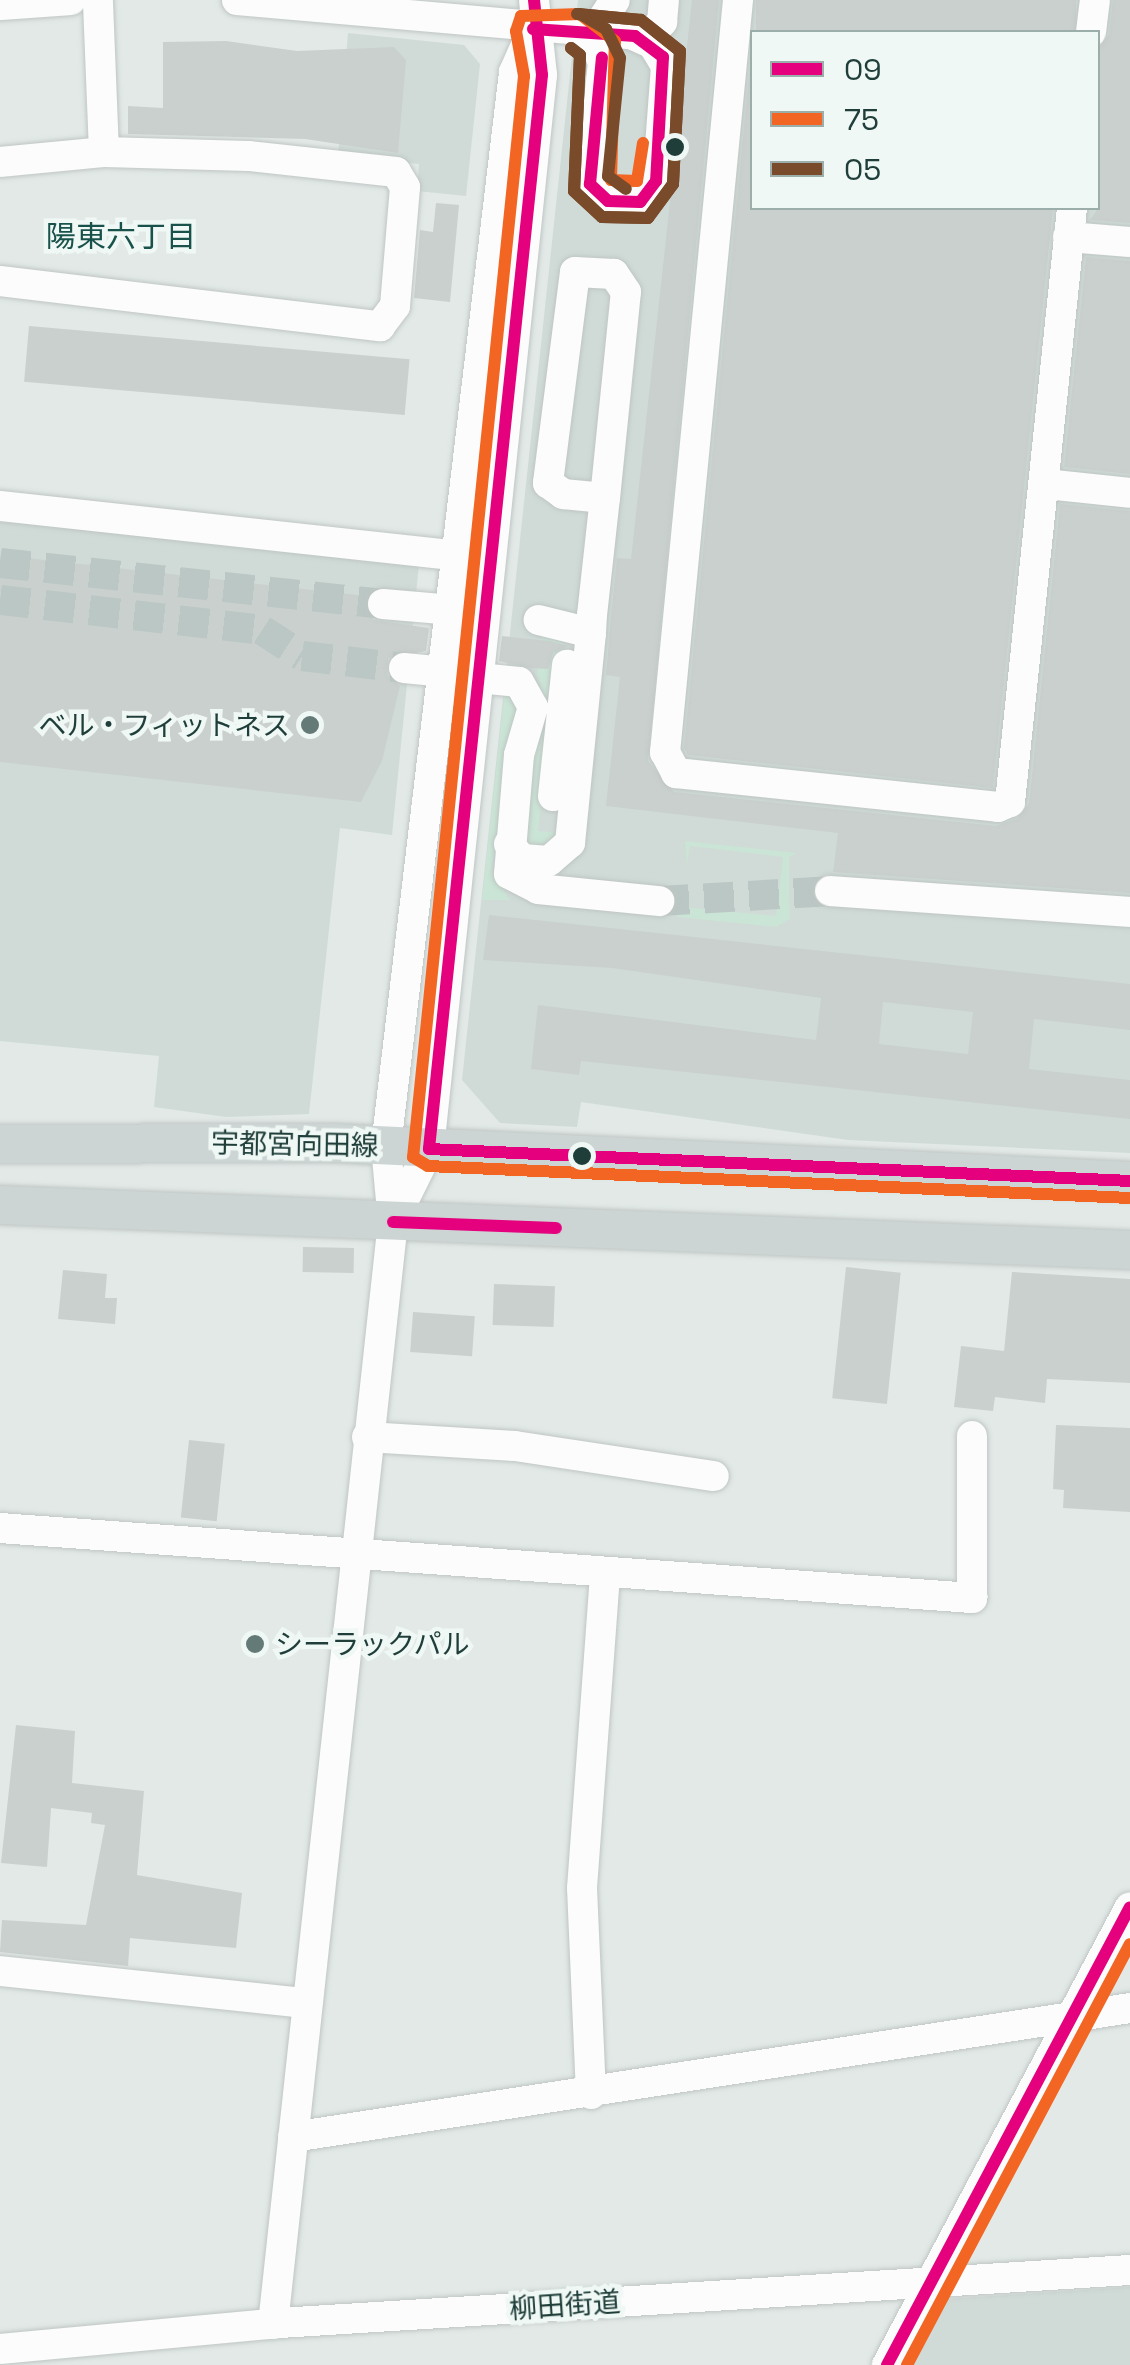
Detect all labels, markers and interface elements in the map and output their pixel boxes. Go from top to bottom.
legend [750,30,1100,210]
text: 09 [844,50,882,89]
text: 75 [844,100,879,139]
unlabelled marker [665,137,685,157]
text: 05 [844,150,881,189]
district label: 陽東六丁目 [46,219,196,255]
place label: ベル・フィットネス [38,708,290,742]
marker: ベル・フィットネス [299,714,321,736]
street label: 宇都宮向田線 [211,1126,379,1162]
unlabelled marker [572,1146,592,1166]
place label: シーラックパル [275,1627,471,1661]
marker: シーラックパル [244,1633,266,1655]
street label: 柳田街道 [508,2284,622,2326]

